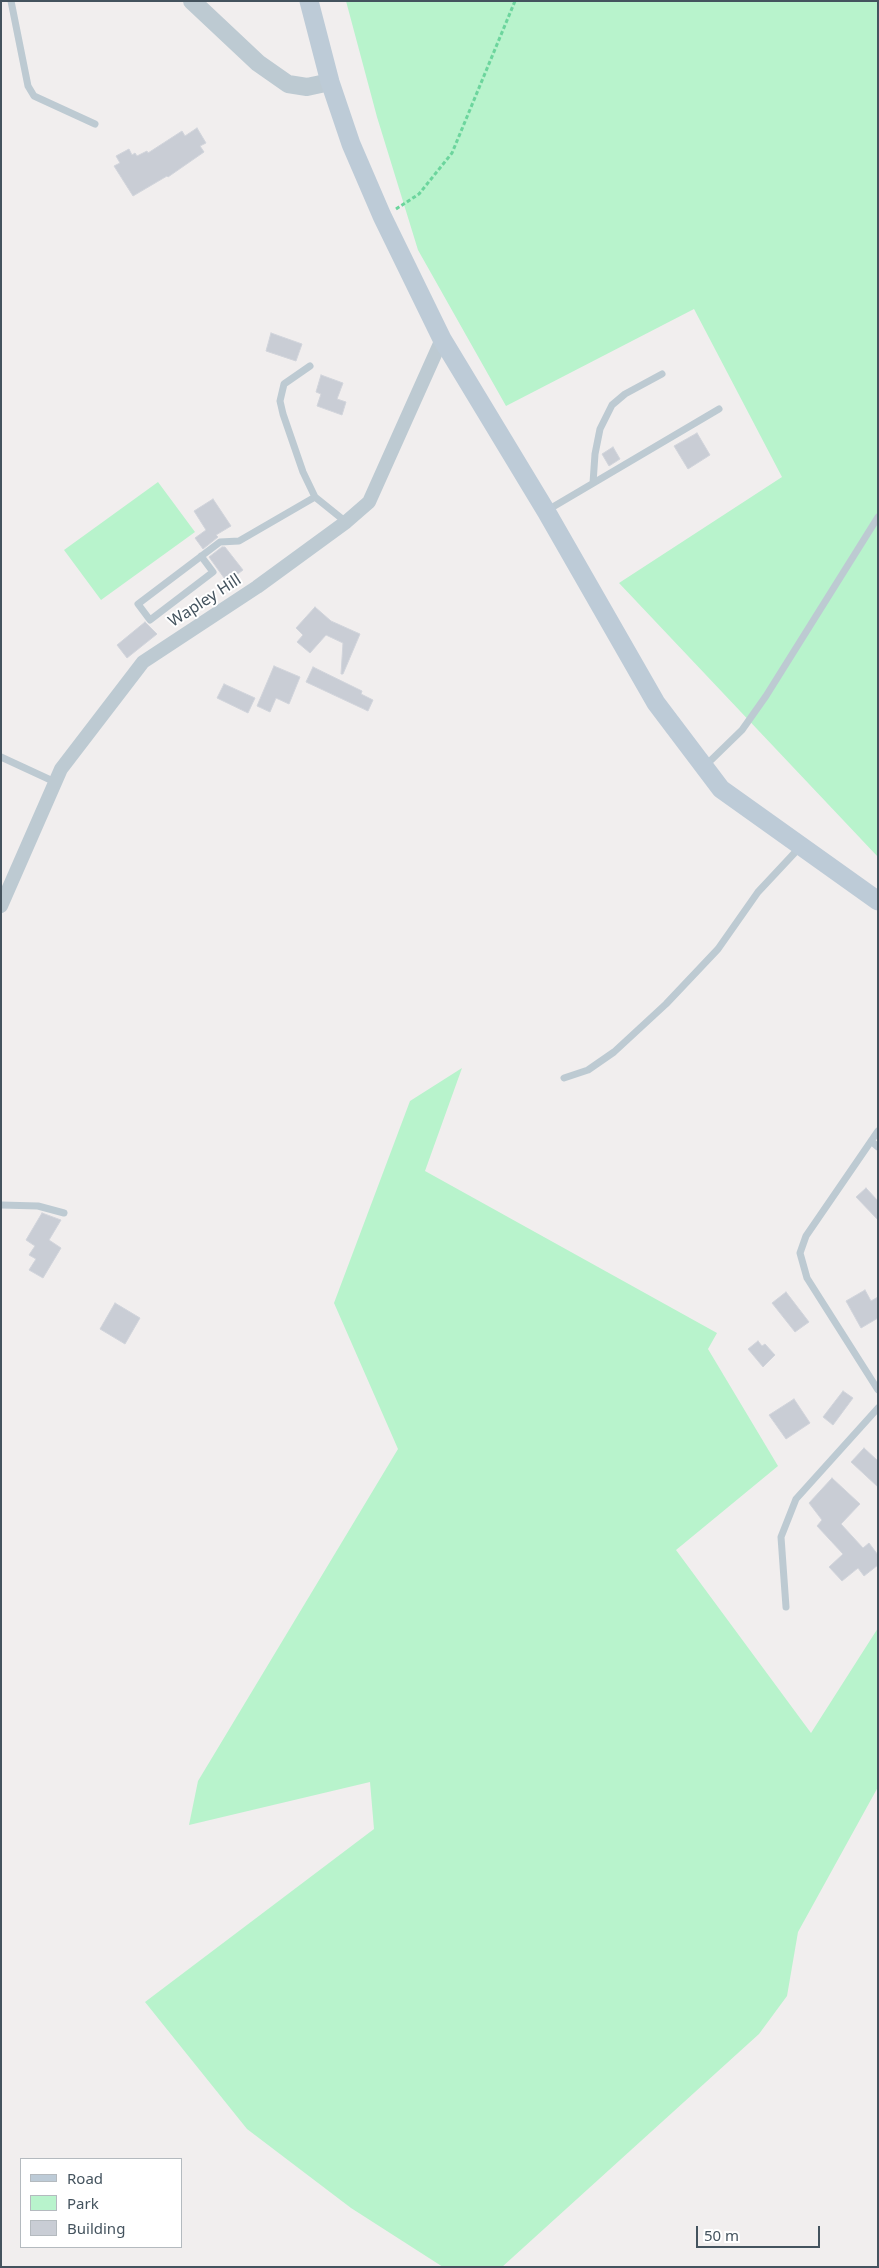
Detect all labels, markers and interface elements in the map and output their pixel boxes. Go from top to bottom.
street label: Wapley Hill [165,570,245,632]
legend [20,2158,182,2248]
text: Road [67,2168,103,2188]
text: Park [67,2193,99,2213]
scale bar [699,2216,823,2248]
text: Building [67,2218,125,2238]
text: 50 m [704,2225,739,2245]

